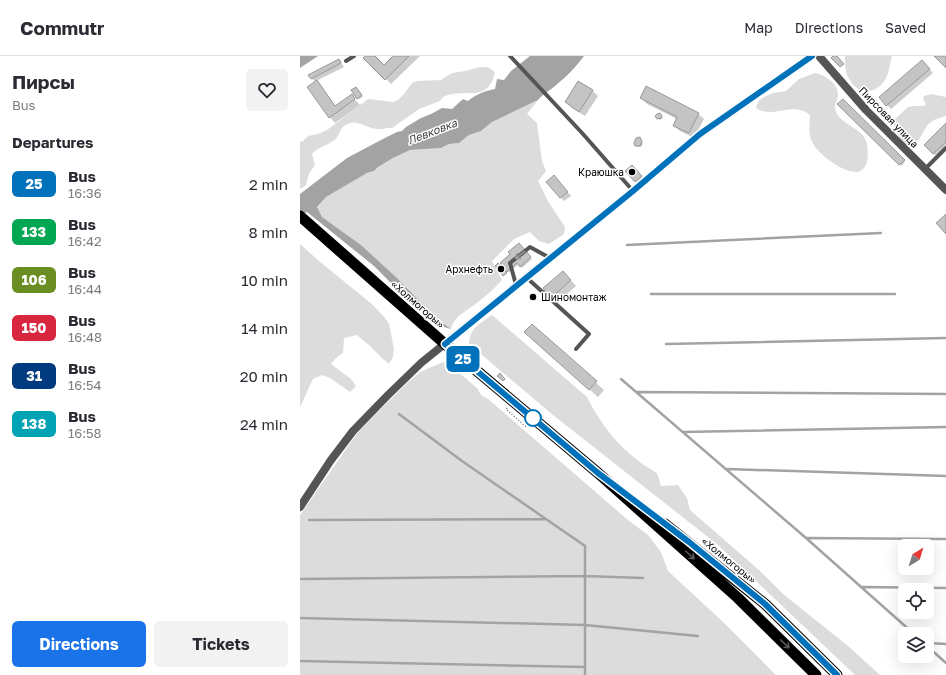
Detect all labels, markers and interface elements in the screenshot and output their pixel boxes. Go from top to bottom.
text: Commutr [20,16,104,39]
text: Map [744,19,773,36]
text: Directions [795,19,863,36]
text: Saved [885,19,926,36]
button: heart [246,69,288,111]
text: Пирсы [12,70,75,93]
street label: Пирсовая улица [857,84,921,150]
text: Bus [12,97,35,113]
water label: Левковка [405,115,459,146]
text: Departures [12,133,93,151]
place label: Краюшка [578,166,624,178]
text: Bus [68,167,96,185]
marker: Краюшка [627,167,637,177]
text: 25 [25,175,43,192]
text: 2 min [249,175,288,193]
text: 16:36 [68,185,102,201]
text: Bus [68,215,96,233]
text: 133 [22,223,46,240]
text: 8 min [249,223,288,241]
text: 16:42 [68,233,102,249]
one-way arrow [514,251,525,260]
text: Bus [68,263,96,281]
place label: Архнефть [446,263,493,275]
marker: Архнефть [496,264,506,274]
text: 106 [21,271,47,288]
text: 10 min [241,271,288,289]
street label: «Холмогоры» [389,278,447,331]
text: 16:44 [68,281,102,297]
place label: Шиномонтаж [541,291,607,303]
marker: Шиномонтаж [528,292,538,302]
text: Bus [68,311,96,329]
text: 150 [22,319,46,336]
text: 14 min [241,319,288,337]
text: 16:48 [68,329,102,345]
line badge: 25 [445,346,481,372]
text: 25 [454,350,472,367]
text: Bus [68,359,96,377]
text: 31 [26,367,42,384]
text: 20 min [240,367,288,385]
text: 16:54 [68,377,102,393]
text: Bus [68,407,96,425]
unlabelled marker [524,409,542,427]
text: 138 [22,415,46,432]
text: 24 min [240,415,288,433]
text: 16:58 [68,425,102,441]
street label: «Холмогоры» [699,534,759,586]
north arrow [898,539,934,575]
map controls [898,539,934,663]
one-way arrow [684,550,694,559]
button: locate [898,583,934,619]
button: Directions [12,621,146,667]
button: Tickets [154,621,288,667]
button: layers [898,627,934,663]
one-way arrow [780,639,790,648]

